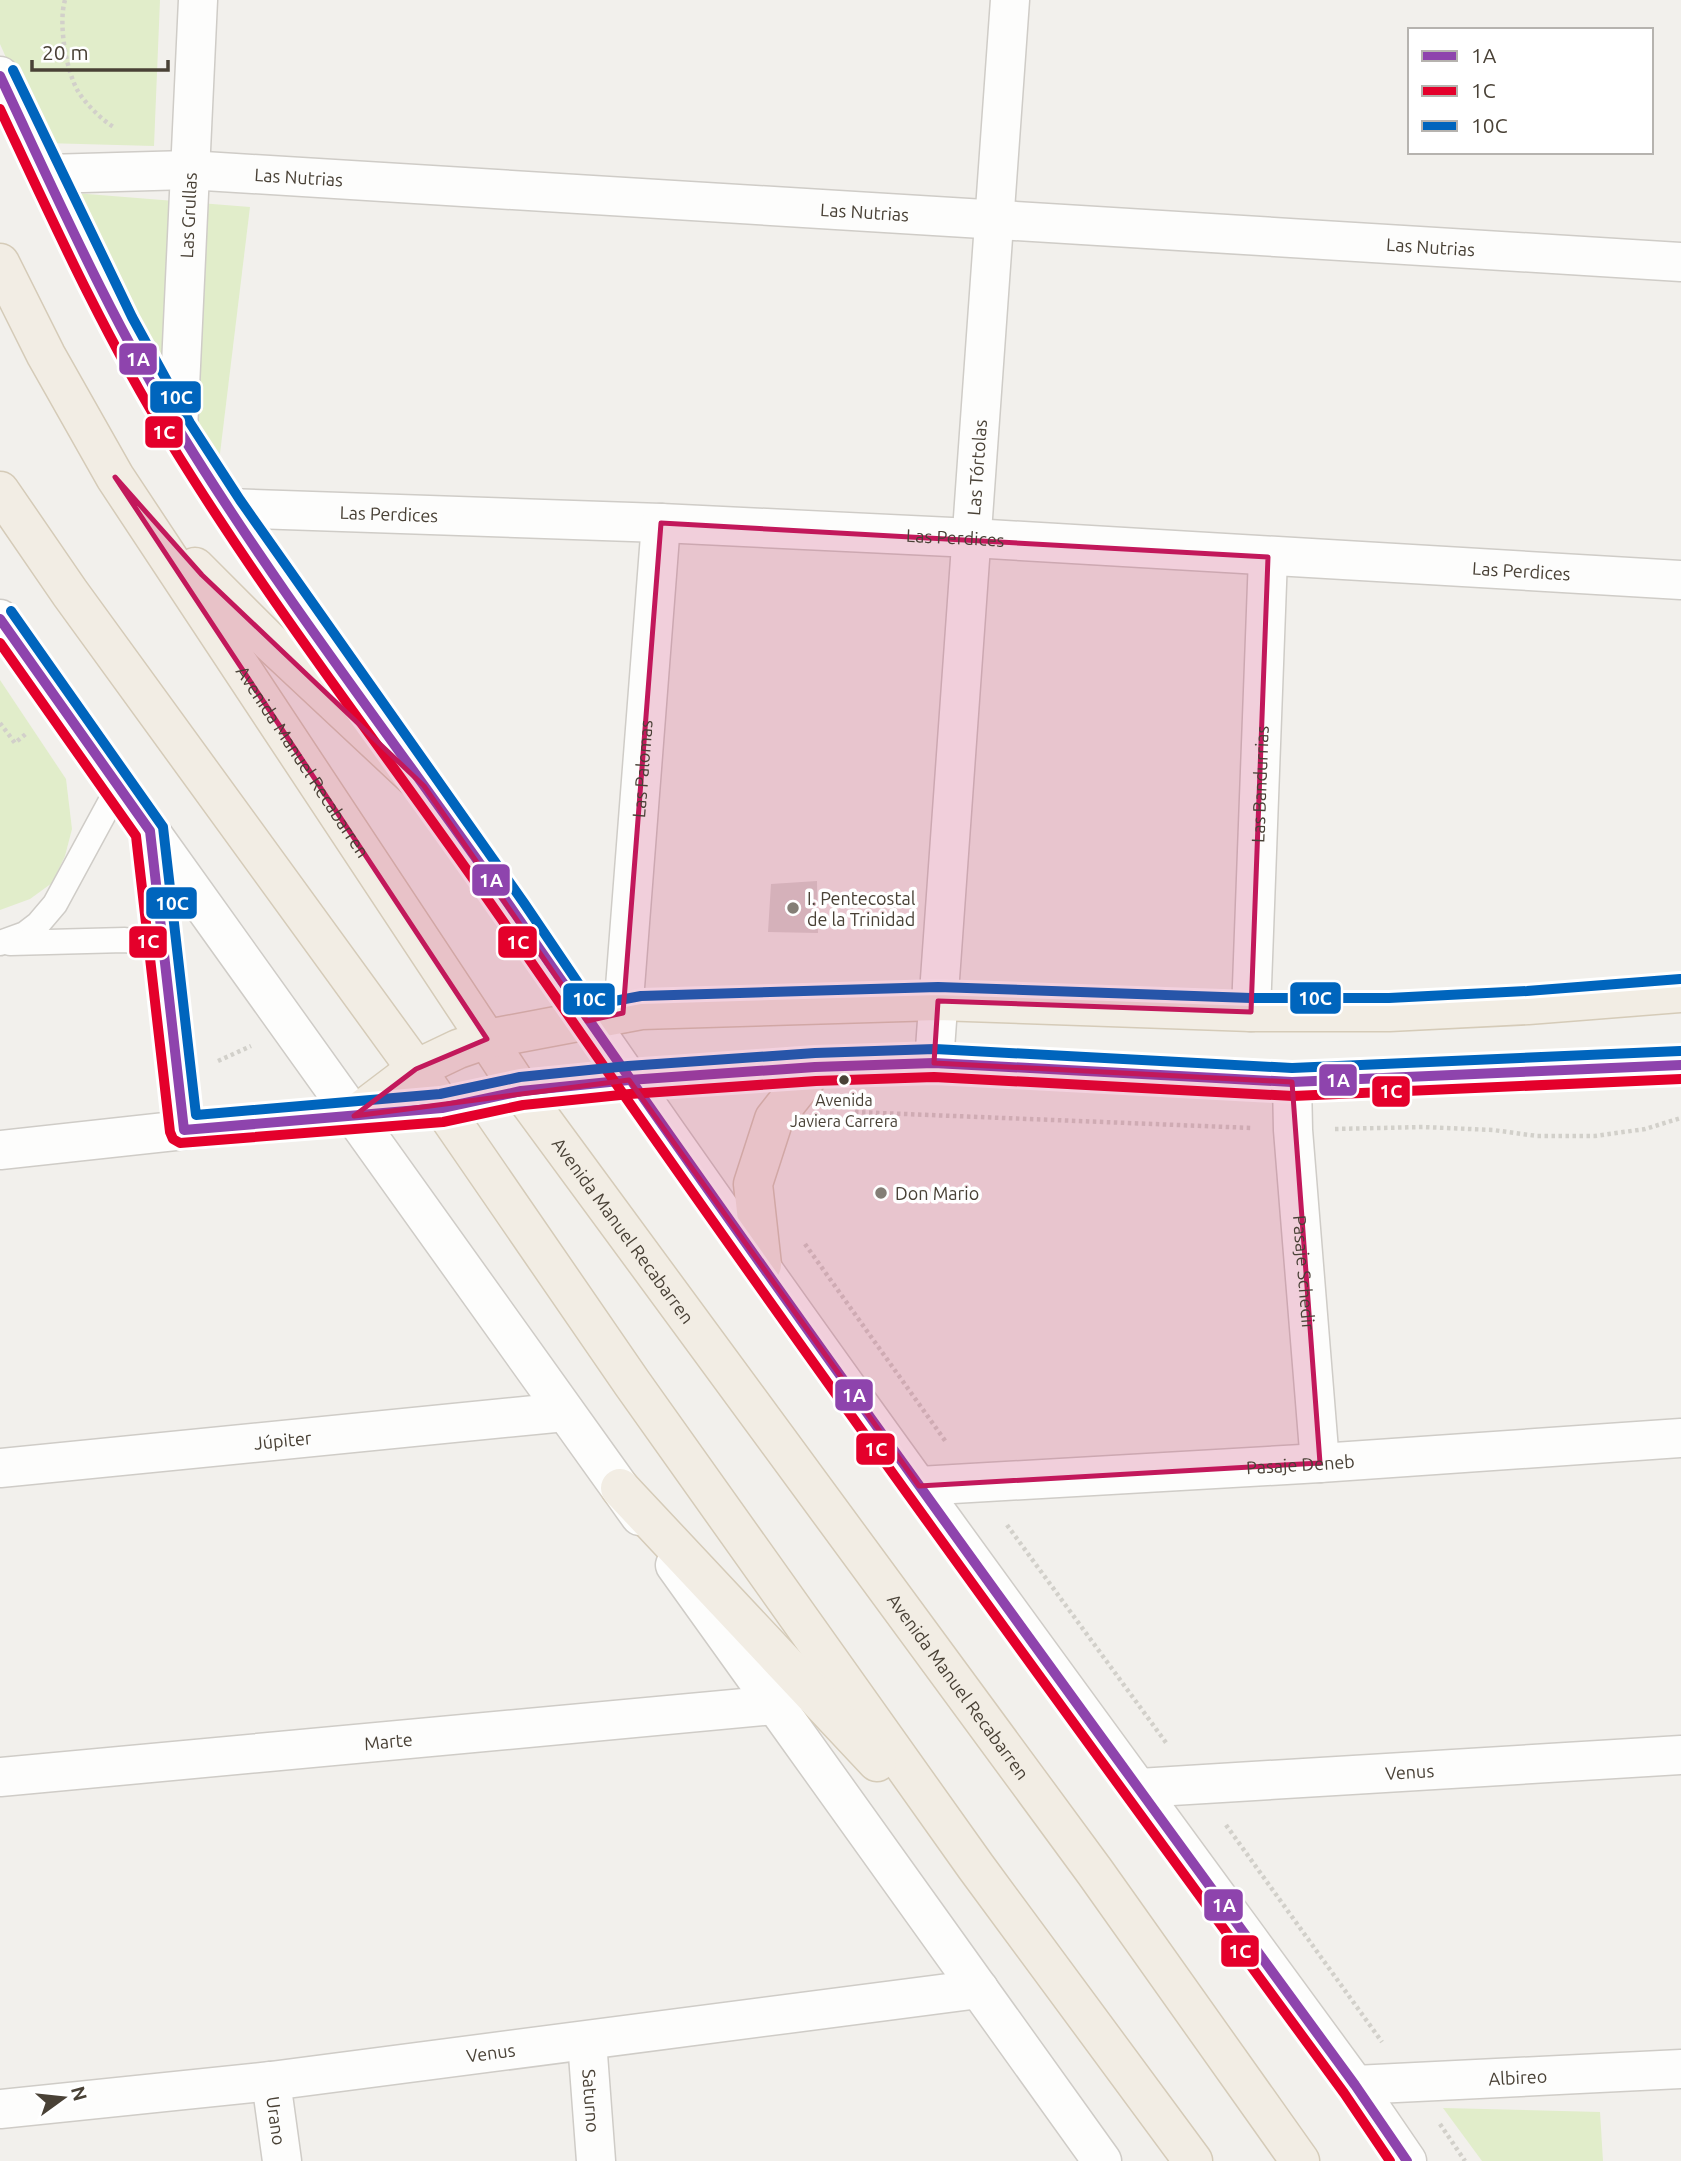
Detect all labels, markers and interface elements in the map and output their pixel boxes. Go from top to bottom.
scale bar [32,28,168,72]
legend [1408,28,1653,154]
text: 20 m [42,40,89,64]
text: 1A [1471,43,1497,67]
text: 1C [1471,78,1496,102]
text: 10C [1471,113,1508,137]
street label: Las Nutrias [254,164,344,190]
street label: Las Grullas [176,172,200,259]
street label: Las Nutrias [820,199,910,224]
street label: Las Nutrias [1386,234,1476,259]
line badge: 1A [118,342,158,376]
text: 1A [126,348,151,370]
line badge: 10C [149,380,202,414]
text: 10C [159,386,193,408]
line badge: 1C [144,415,184,449]
street label: Las Tórtolas [963,419,990,516]
text: 1C [153,421,175,443]
street label: Las Perdices [339,502,439,525]
street label: Las Perdices [906,525,1005,550]
street label: Las Perdices [1472,558,1571,583]
street label: Avenida Manuel Recabarren [233,662,374,861]
street label: Las Palomas [628,719,656,818]
street label: Las Bandurrias [1247,725,1272,843]
line badge: 1A [471,863,511,897]
text: 1A [479,869,504,891]
line badge: 10C [145,886,198,920]
place label: I. Pentecostal de la Trinidad [807,888,916,929]
text: 10C [155,892,189,914]
marker: I. Pentecostal de la Trinidad [785,900,801,916]
line badge: 1C [128,925,168,959]
line badge: 1C [497,925,538,959]
text: 1C [137,930,159,952]
text: 1C [507,931,529,953]
line badge: 10C [1289,981,1342,1015]
line badge: 10C [562,982,616,1016]
text: 10C [1298,987,1332,1009]
text: 10C [572,988,606,1010]
line badge: 1A [1318,1063,1358,1097]
text: 1A [1326,1069,1351,1091]
marker: Avenida Javiera Carrera [837,1073,851,1087]
line badge: 1C [1371,1075,1411,1108]
text: 1C [1380,1080,1402,1102]
place label: Avenida Javiera Carrera [790,1091,898,1130]
street label: Avenida Manuel Recabarren [549,1134,698,1327]
place label: Don Mario [895,1183,979,1203]
marker: Don Mario [873,1185,889,1201]
street label: Pasaje Schedir [1290,1214,1319,1331]
line badge: 1A [834,1378,874,1412]
text: 1A [842,1384,867,1406]
street label: Júpiter [253,1427,313,1453]
line badge: 1C [855,1432,896,1466]
text: 1C [865,1438,887,1460]
street label: Pasaje Deneb [1245,1451,1355,1477]
street label: Avenida Manuel Recabarren [884,1590,1033,1783]
street label: Marte [363,1729,414,1753]
street label: Venus [1384,1760,1435,1783]
line badge: 1A [1203,1888,1244,1922]
text: 1A [1212,1894,1237,1916]
line badge: 1C [1220,1934,1260,1968]
text: 1C [1229,1940,1251,1962]
street label: Venus [465,2039,517,2066]
north arrow [28,2063,98,2133]
street label: Albireo [1488,2066,1548,2088]
street label: Saturno [579,2068,604,2133]
text: N [67,2084,92,2103]
street label: Urano [263,2095,290,2146]

